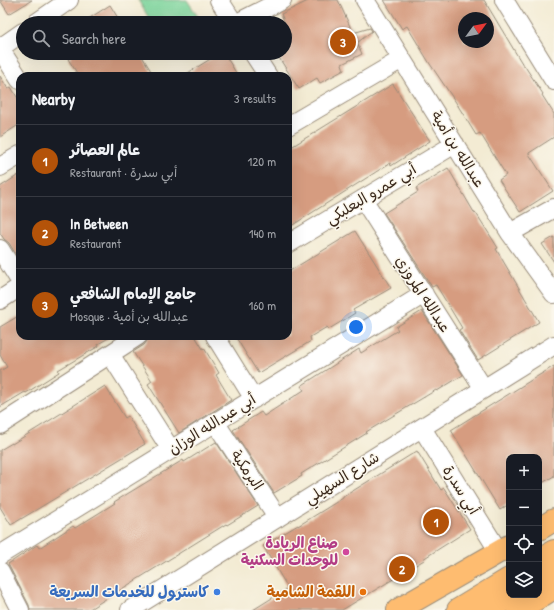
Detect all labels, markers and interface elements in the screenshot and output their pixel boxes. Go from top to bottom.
north arrow [458,12,494,48]
search box [16,16,292,60]
icon: search [30,27,52,49]
pin: 3 [330,27,356,57]
text: Search here [62,28,126,49]
text: Nearby [32,87,75,110]
text: 3 results [234,89,276,107]
street label: عبدالله بن أمية [426,106,490,191]
text: عالم العصائر [70,139,140,160]
text: 1 [43,152,47,170]
text: 120 m [248,152,276,170]
street label: أبي عمرو البعلبكي [321,158,422,231]
text: Restaurant · أبي سدرة [70,163,177,181]
text: In Between [70,213,128,234]
text: 2 [42,224,48,242]
text: 140 m [249,224,276,242]
text: Restaurant [70,234,121,252]
street label: عبدالله المروزي [390,251,456,337]
text: جامع الإمام الشافعي [70,283,196,304]
text: 3 [42,296,48,314]
text: 160 m [248,296,276,314]
text: Mosque · عبدالله بن أمية [70,307,188,325]
your location [346,317,366,337]
street label: أبي عبدالله الوزان [164,388,261,461]
street label: البرمكية [226,445,269,494]
street label: شارع السهيلي [300,446,385,511]
map controls [506,454,542,598]
button: + [506,454,542,490]
street label: أبي سدرة [436,461,485,520]
button: − [506,490,542,526]
pin: 1 [423,507,449,537]
button: locate [506,526,542,562]
place label: صناع الريادة للوحدات السكنية [241,532,338,570]
marker: صناع الريادة للوحدات السكنية [341,547,351,557]
pin: 2 [389,554,415,584]
button: layers [506,562,542,598]
place label: كاسترول للخدمات السريعة [49,581,209,602]
place label: اللقمة الشامية [267,581,355,602]
marker: كاسترول للخدمات السريعة [212,587,222,597]
marker: اللقمة الشامية [358,587,368,597]

